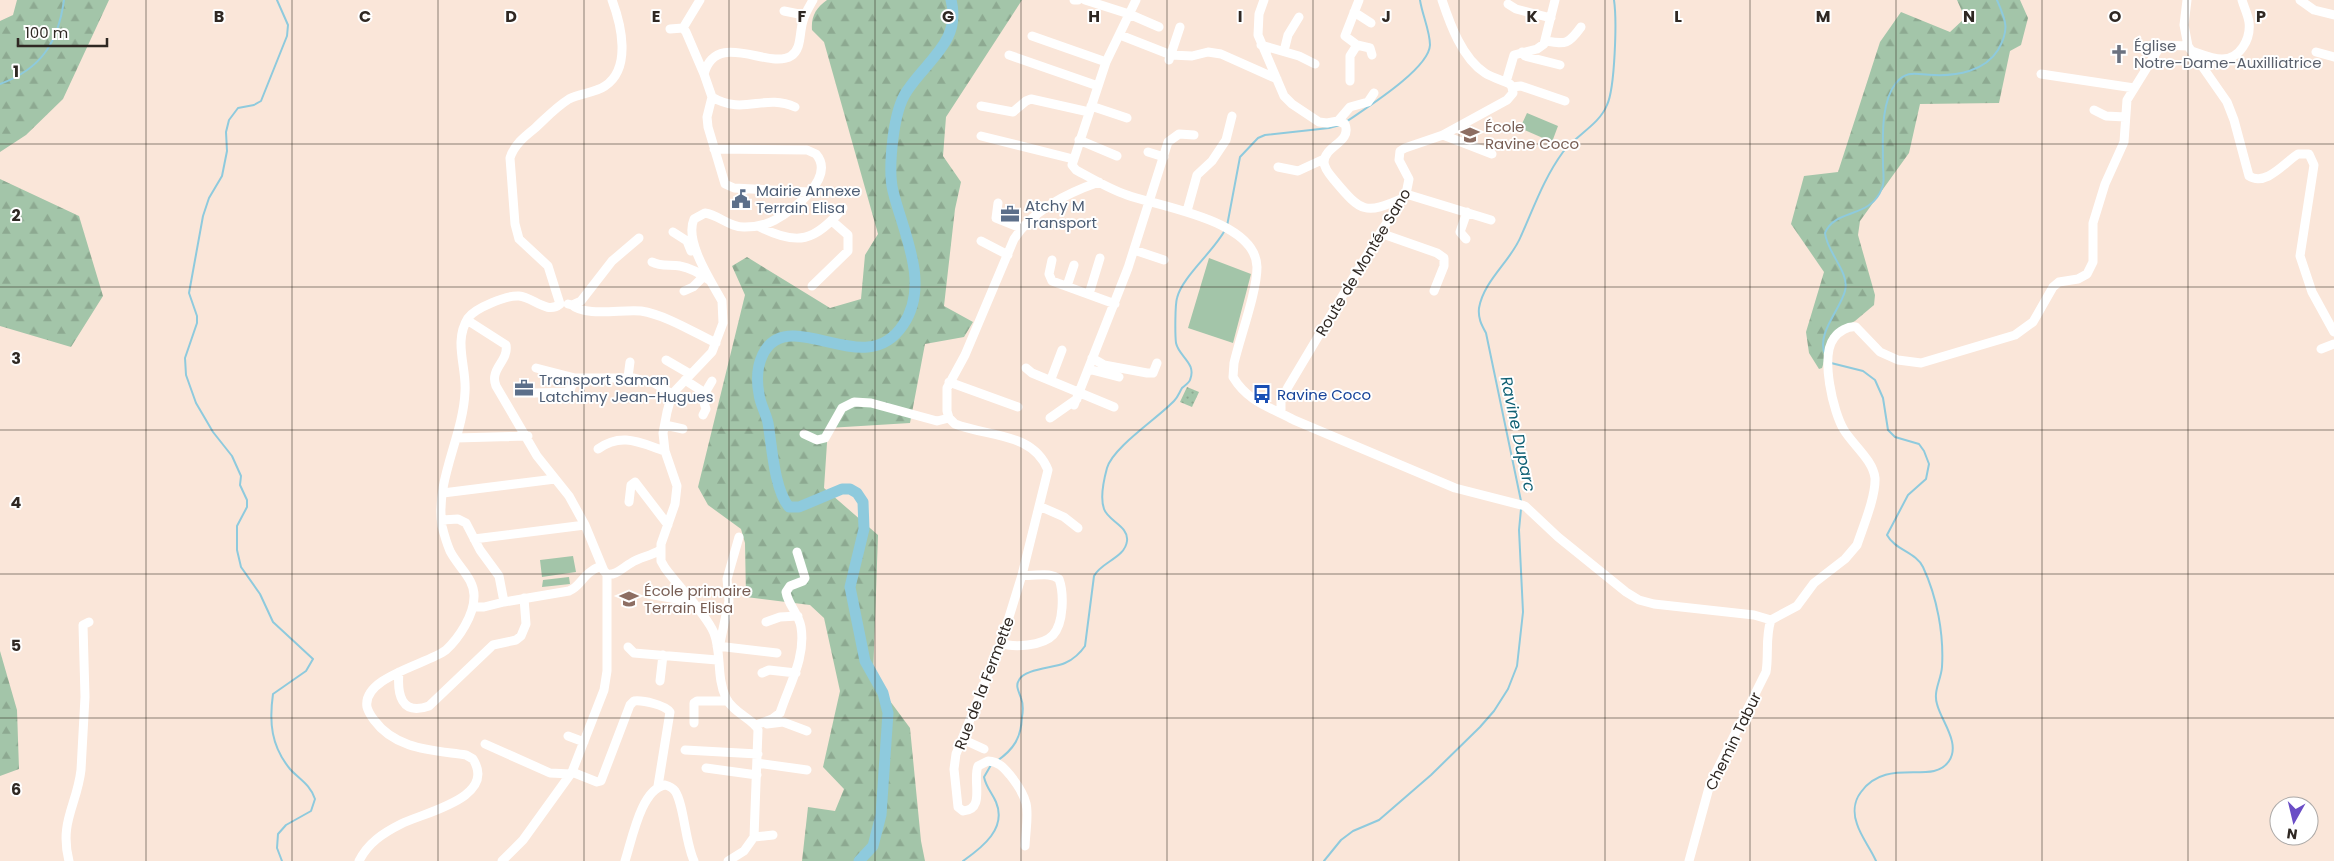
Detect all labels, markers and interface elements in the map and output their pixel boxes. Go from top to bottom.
text: B [214,5,224,28]
text: C [359,5,371,28]
text: D [505,5,517,28]
text: E [652,5,660,28]
text: F [798,5,807,28]
text: G [942,5,954,28]
text: H [1088,5,1100,28]
text: I [1238,5,1242,28]
text: J [1381,5,1391,28]
text: K [1526,5,1538,28]
text: L [1674,5,1682,28]
text: M [1816,5,1830,28]
text: N [1963,5,1975,28]
text: O [2109,5,2122,28]
text: P [2256,5,2266,28]
scale bar [18,15,106,47]
text: 100 m [25,22,68,43]
place label: Église Notre-Dame-Auxilliatrice [2134,35,2321,73]
church icon: Église Notre-Dame-Auxilliatrice [2108,43,2130,65]
text: 1 [13,60,19,83]
place label: École Ravine Coco [1485,116,1579,154]
school or university icon: École Ravine Coco [1459,124,1481,146]
place label: Mairie Annexe Terrain Elisa [756,180,860,218]
street label: Route de Montée Sano [1311,184,1415,340]
public building icon: Mairie Annexe Terrain Elisa [730,188,752,210]
place label: Atchy M Transport [1025,195,1097,233]
office icon: Atchy M Transport [999,203,1021,225]
text: 2 [11,204,21,227]
text: 3 [11,347,21,370]
place label: Transport Saman Latchimy Jean-Hugues [539,369,714,407]
water label: Ravine Duparc [1495,374,1541,494]
office icon: Transport Saman Latchimy Jean-Hugues [513,377,535,399]
bus stop icon: Ravine Coco [1251,383,1273,405]
place label: Ravine Coco [1277,384,1371,405]
text: 4 [11,491,22,514]
place label: École primaire Terrain Elisa [644,580,751,618]
school or university icon: École primaire Terrain Elisa [618,588,640,610]
street label: Rue de la Fermette [949,614,1019,752]
text: 5 [11,634,21,657]
street label: Chemin Tabur [1700,688,1766,794]
text: 6 [11,778,21,801]
north arrow [2269,796,2319,846]
text: N [2286,823,2299,845]

